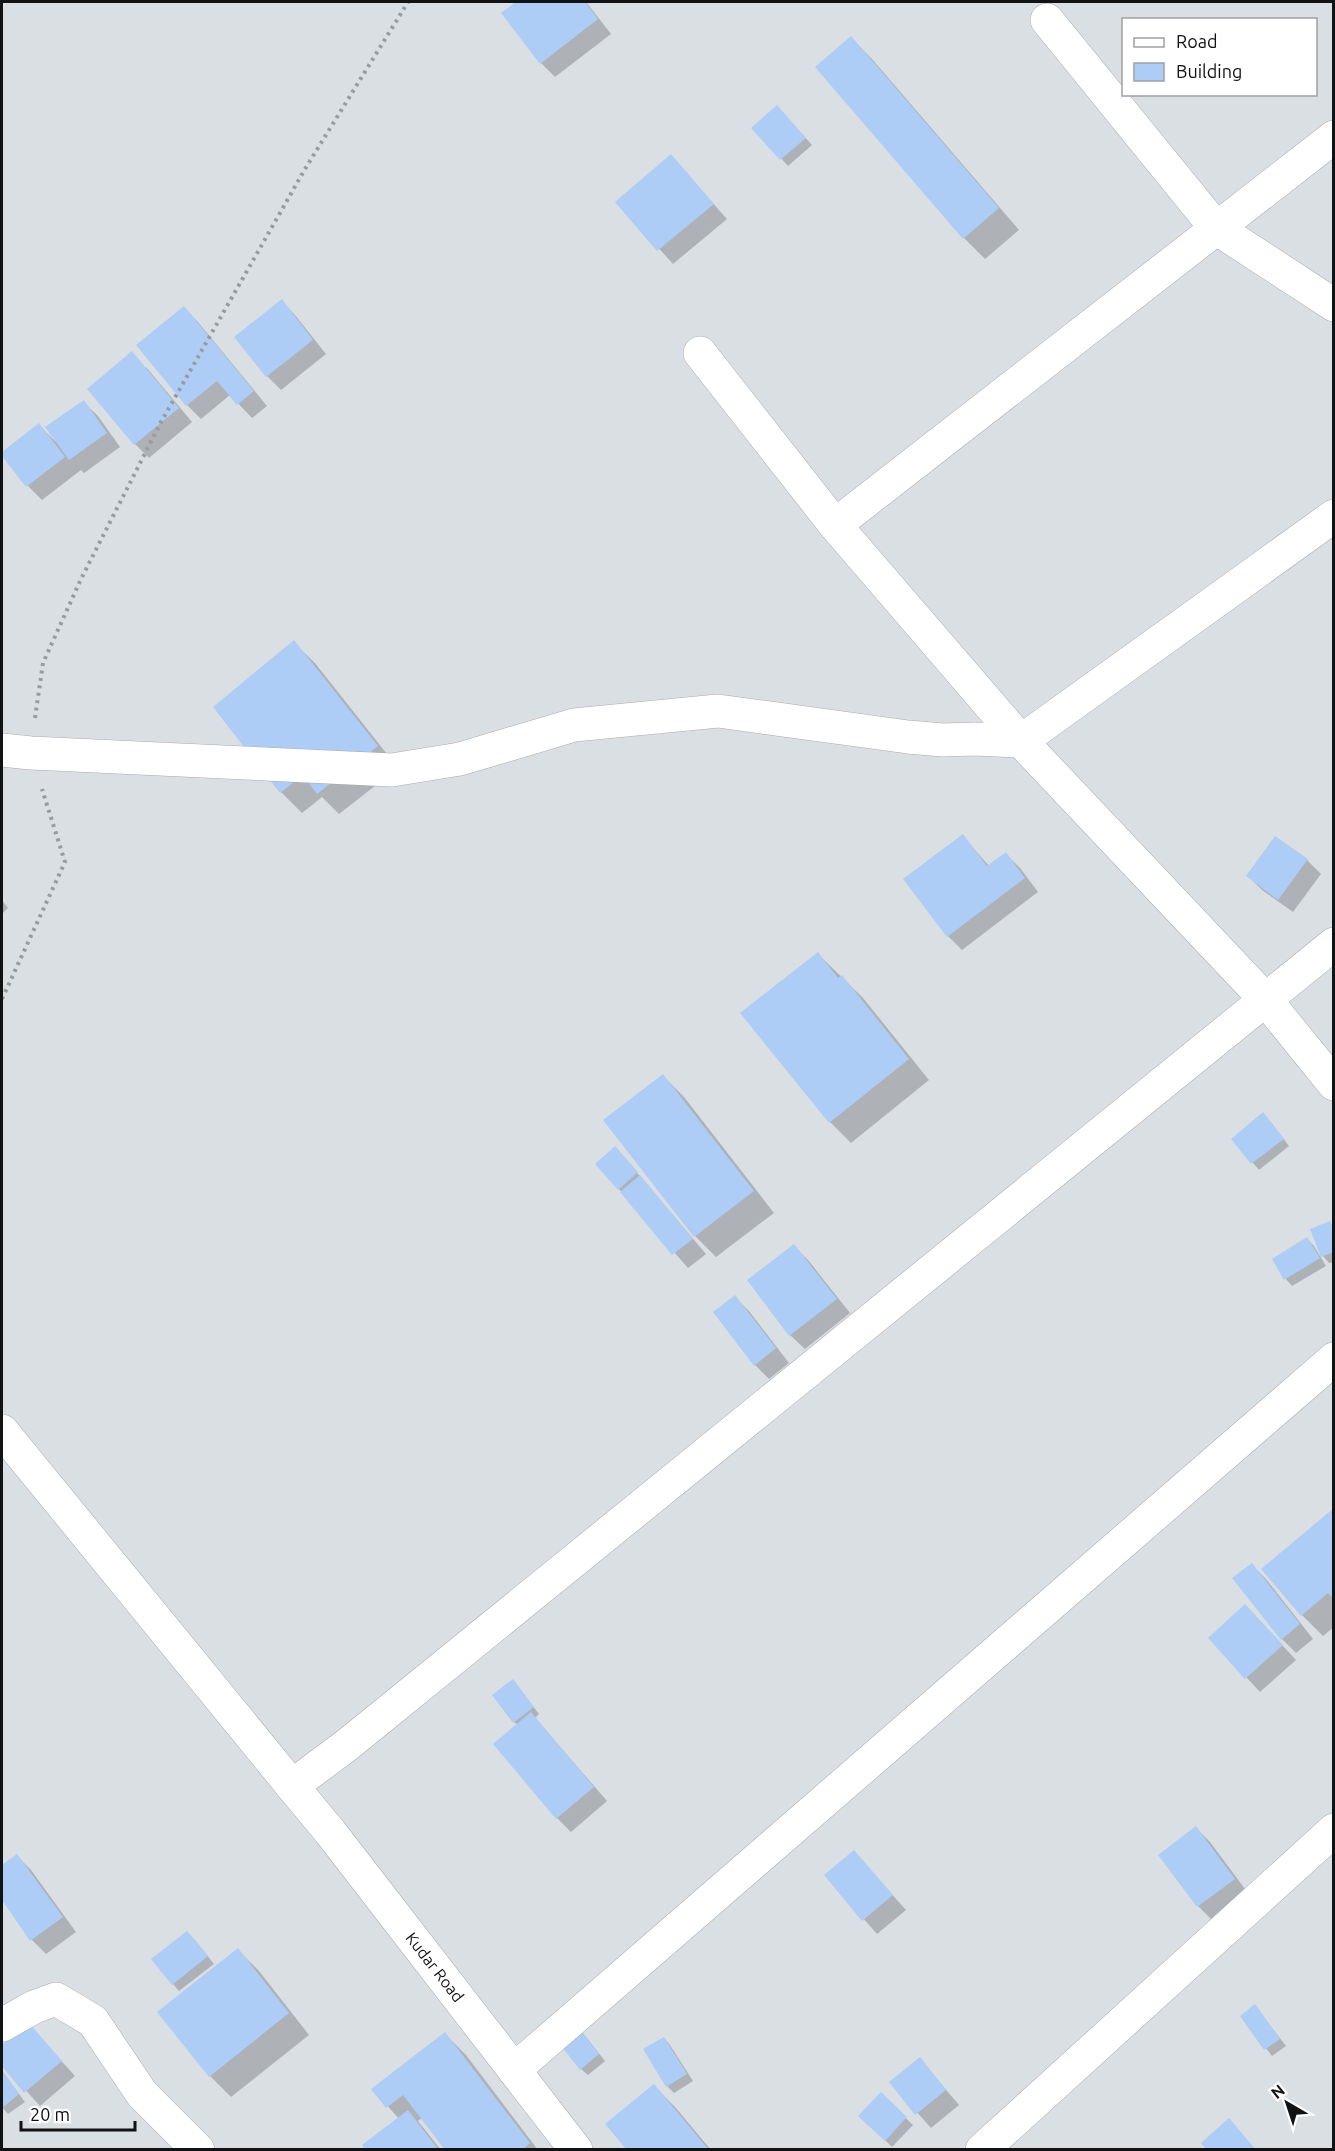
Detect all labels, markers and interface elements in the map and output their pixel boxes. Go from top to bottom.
legend [1122,18,1317,96]
text: Road [1176,31,1218,51]
text: Building [1176,61,1242,81]
street label: Kudar Road [402,1929,468,2005]
north arrow [1257,2073,1317,2133]
text: N [1267,2081,1288,2102]
scale bar [21,2094,135,2132]
text: 20 m [30,2104,70,2124]

